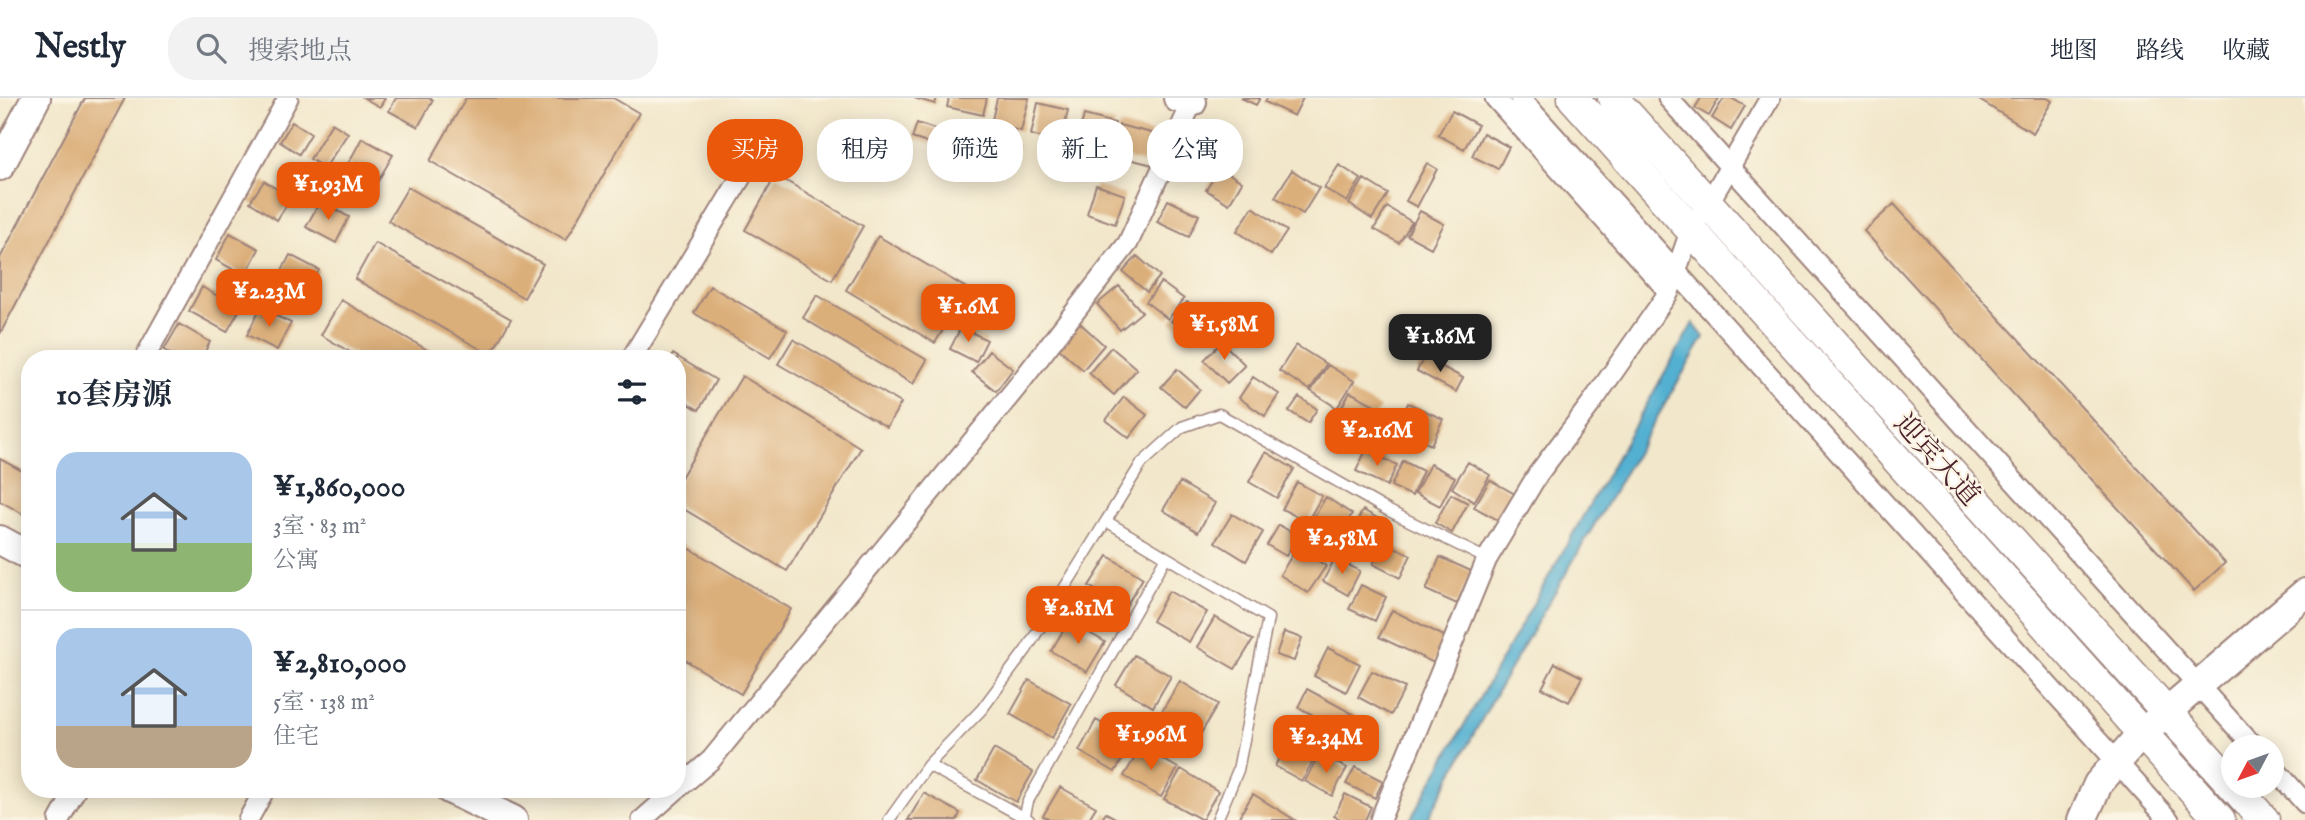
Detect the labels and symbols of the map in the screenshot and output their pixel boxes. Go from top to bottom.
pin: ¥1.93M [271,162,385,222]
pin: ¥2.23M [212,270,326,329]
pin: ¥1.6M [919,285,1017,344]
pin: ¥1.58M [1167,302,1281,362]
pin: ¥1.86M [1383,314,1497,374]
street label: 迎宾大道 [1886,407,1987,514]
pin: ¥2.16M [1320,408,1434,468]
pin: ¥2.58M [1285,517,1399,576]
pin: ¥2.81M [1021,587,1135,646]
pin: ¥1.96M [1094,712,1208,772]
pin: ¥2.34M [1269,716,1383,775]
north arrow [2221,735,2284,798]

